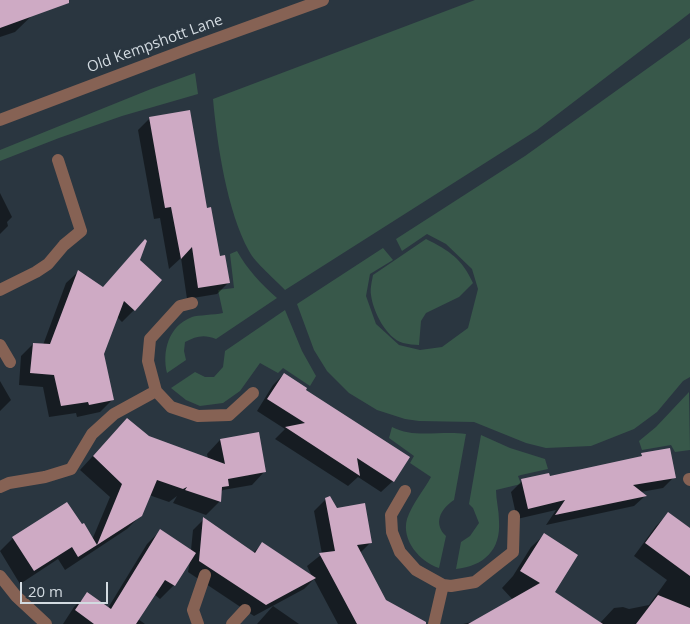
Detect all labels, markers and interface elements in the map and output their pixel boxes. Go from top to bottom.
street label: Old Kempshott Lane [85,11,225,77]
scale bar [22,572,110,604]
text: 20 m [28,581,63,601]

